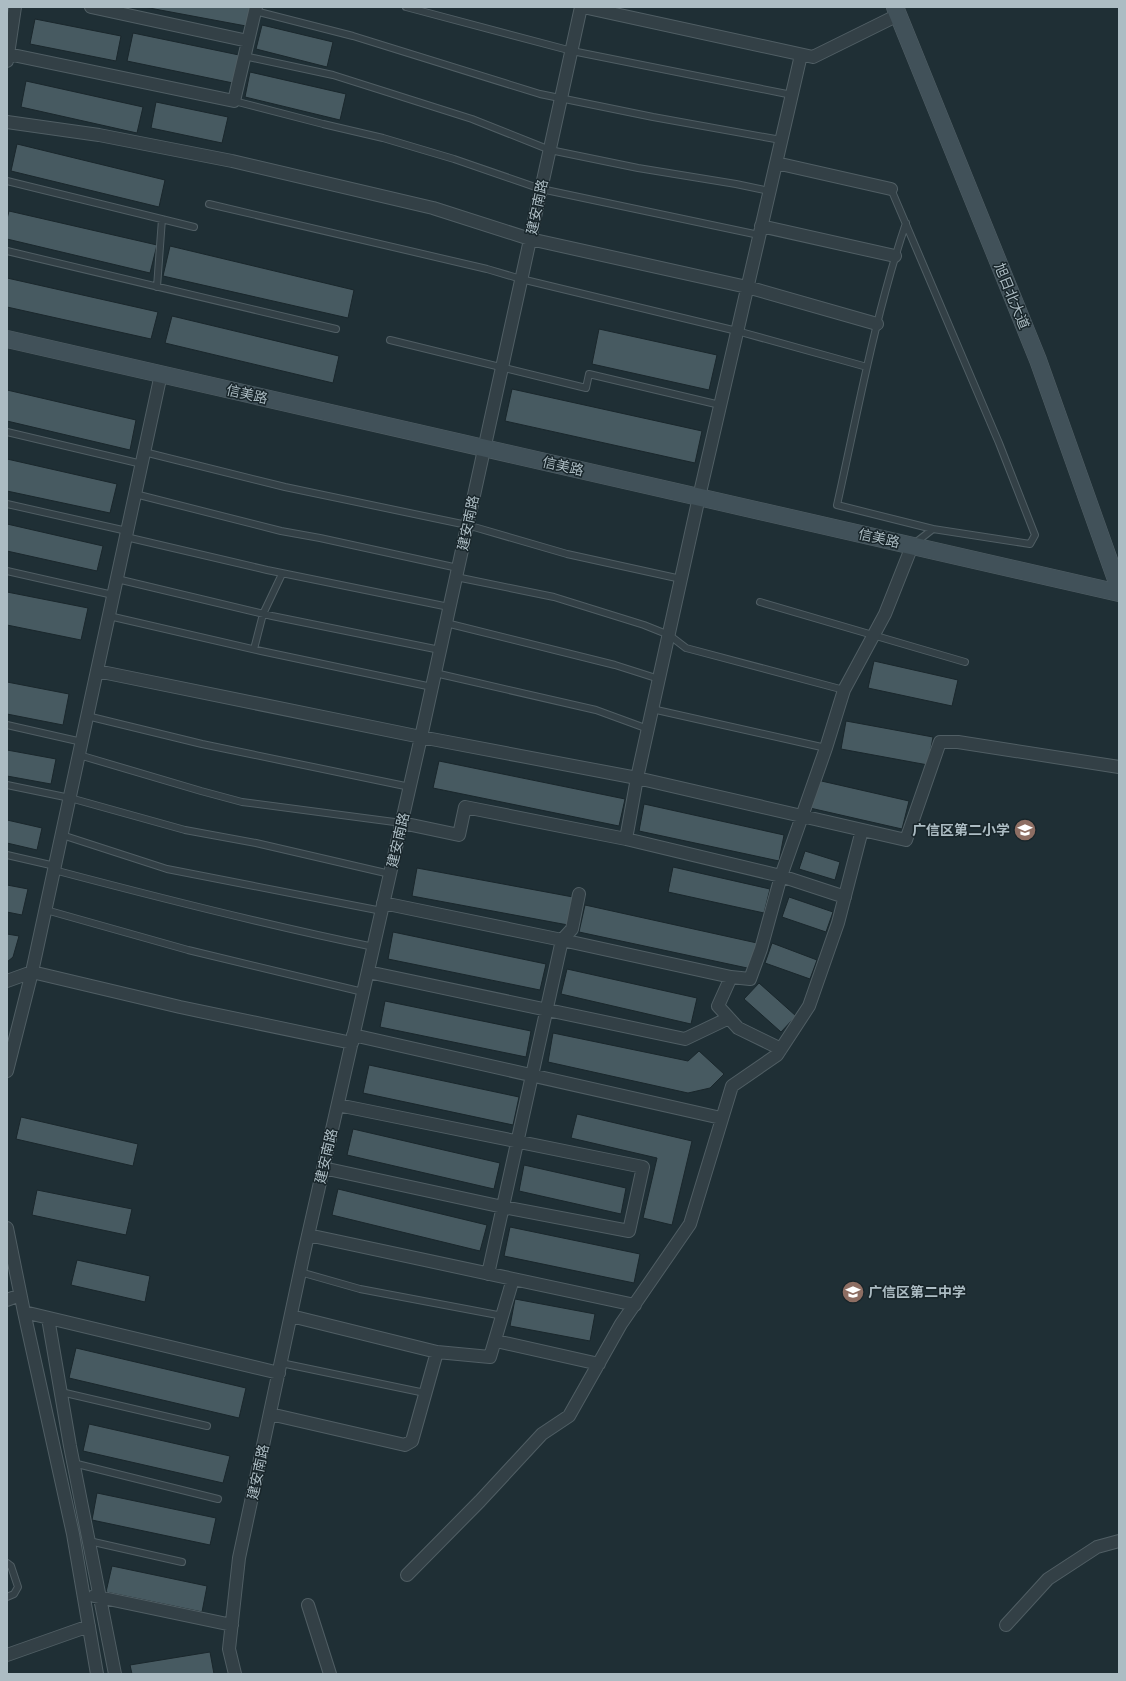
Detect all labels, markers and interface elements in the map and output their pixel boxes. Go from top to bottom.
street label: 建安南路 [521,178,552,236]
street label: 旭日北大道 [991,260,1034,332]
street label: 信美路 [225,380,270,407]
street label: 信美路 [541,452,586,479]
street label: 建安南路 [452,494,483,552]
street label: 信美路 [857,524,902,551]
street label: 建安南路 [382,810,413,869]
school or university icon: 广信区第二小学 [1012,817,1038,843]
place label: 广信区第二小学 [912,820,1010,839]
street label: 建安南路 [310,1126,341,1185]
school or university icon: 广信区第二中学 [840,1279,866,1305]
place label: 广信区第二中学 [868,1282,966,1301]
street label: 建安南路 [242,1443,273,1501]

